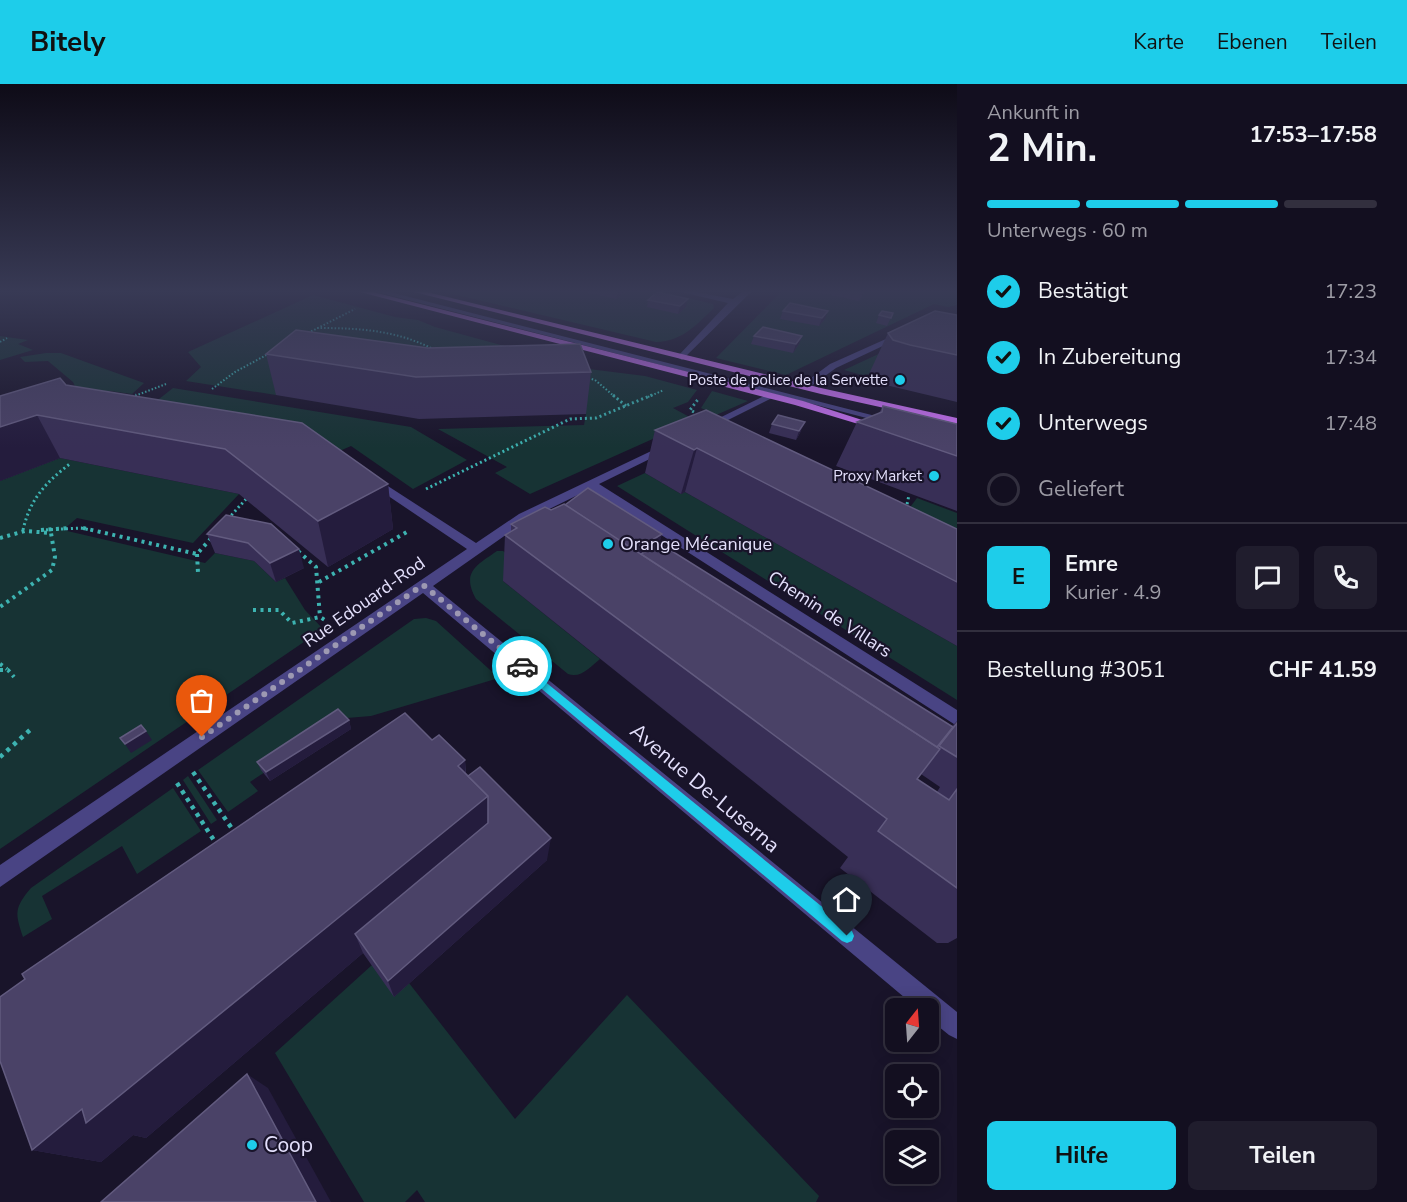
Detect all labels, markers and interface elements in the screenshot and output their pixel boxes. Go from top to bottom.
text: Bitely [30,23,106,61]
text: Karte [1133,28,1184,56]
text: Ebenen [1217,28,1288,56]
text: Teilen [1321,28,1377,56]
text: Ankunft in [987,99,1080,126]
text: 17:53–17:58 [1249,120,1377,150]
text: 2 Min. [987,122,1097,175]
text: Unterwegs · 60 m [987,217,1148,244]
icon: check [987,275,1020,308]
text: Bestätigt [1038,276,1128,306]
text: 17:23 [1324,278,1377,305]
icon: check [987,341,1020,374]
text: In Zubereitung [1038,342,1181,372]
text: 17:34 [1324,344,1377,371]
place label: Poste de police de la Servette [688,370,888,390]
marker: Poste de police de la Servette [893,373,907,387]
icon: check [987,407,1020,440]
text: Unterwegs [1038,408,1148,438]
text: 17:48 [1324,410,1377,437]
place label: Proxy Market [833,466,923,486]
marker: Proxy Market [927,469,941,483]
text: Geliefert [1038,474,1124,504]
place label: Orange Mécanique [620,532,772,556]
marker: Orange Mécanique [601,537,615,551]
button: chat [1236,546,1299,609]
button: phone [1314,546,1377,609]
text: Emre [1065,549,1118,579]
street label: Rue Edouard-Rod [298,551,430,653]
text: E [1012,562,1025,592]
street label: Chemin de Villars [764,565,896,663]
text: Kurier · 4.9 [1065,579,1162,606]
courier [492,636,552,696]
icon: car [506,650,539,683]
text: Bestellung #3051 [987,655,1166,685]
text: CHF 41.59 [1268,655,1377,685]
pin [176,675,227,737]
icon: bag [185,684,218,717]
street label: Avenue De-Luserna [624,717,786,859]
pin [821,874,872,936]
icon: home [830,883,863,916]
north arrow [885,998,939,1052]
map controls [885,998,939,1184]
button: locate [885,1064,939,1118]
button: Hilfe [987,1121,1176,1190]
button: Teilen [1188,1121,1377,1190]
button: layers [885,1130,939,1184]
place label: Coop [264,1131,313,1159]
marker: Coop [245,1138,259,1152]

